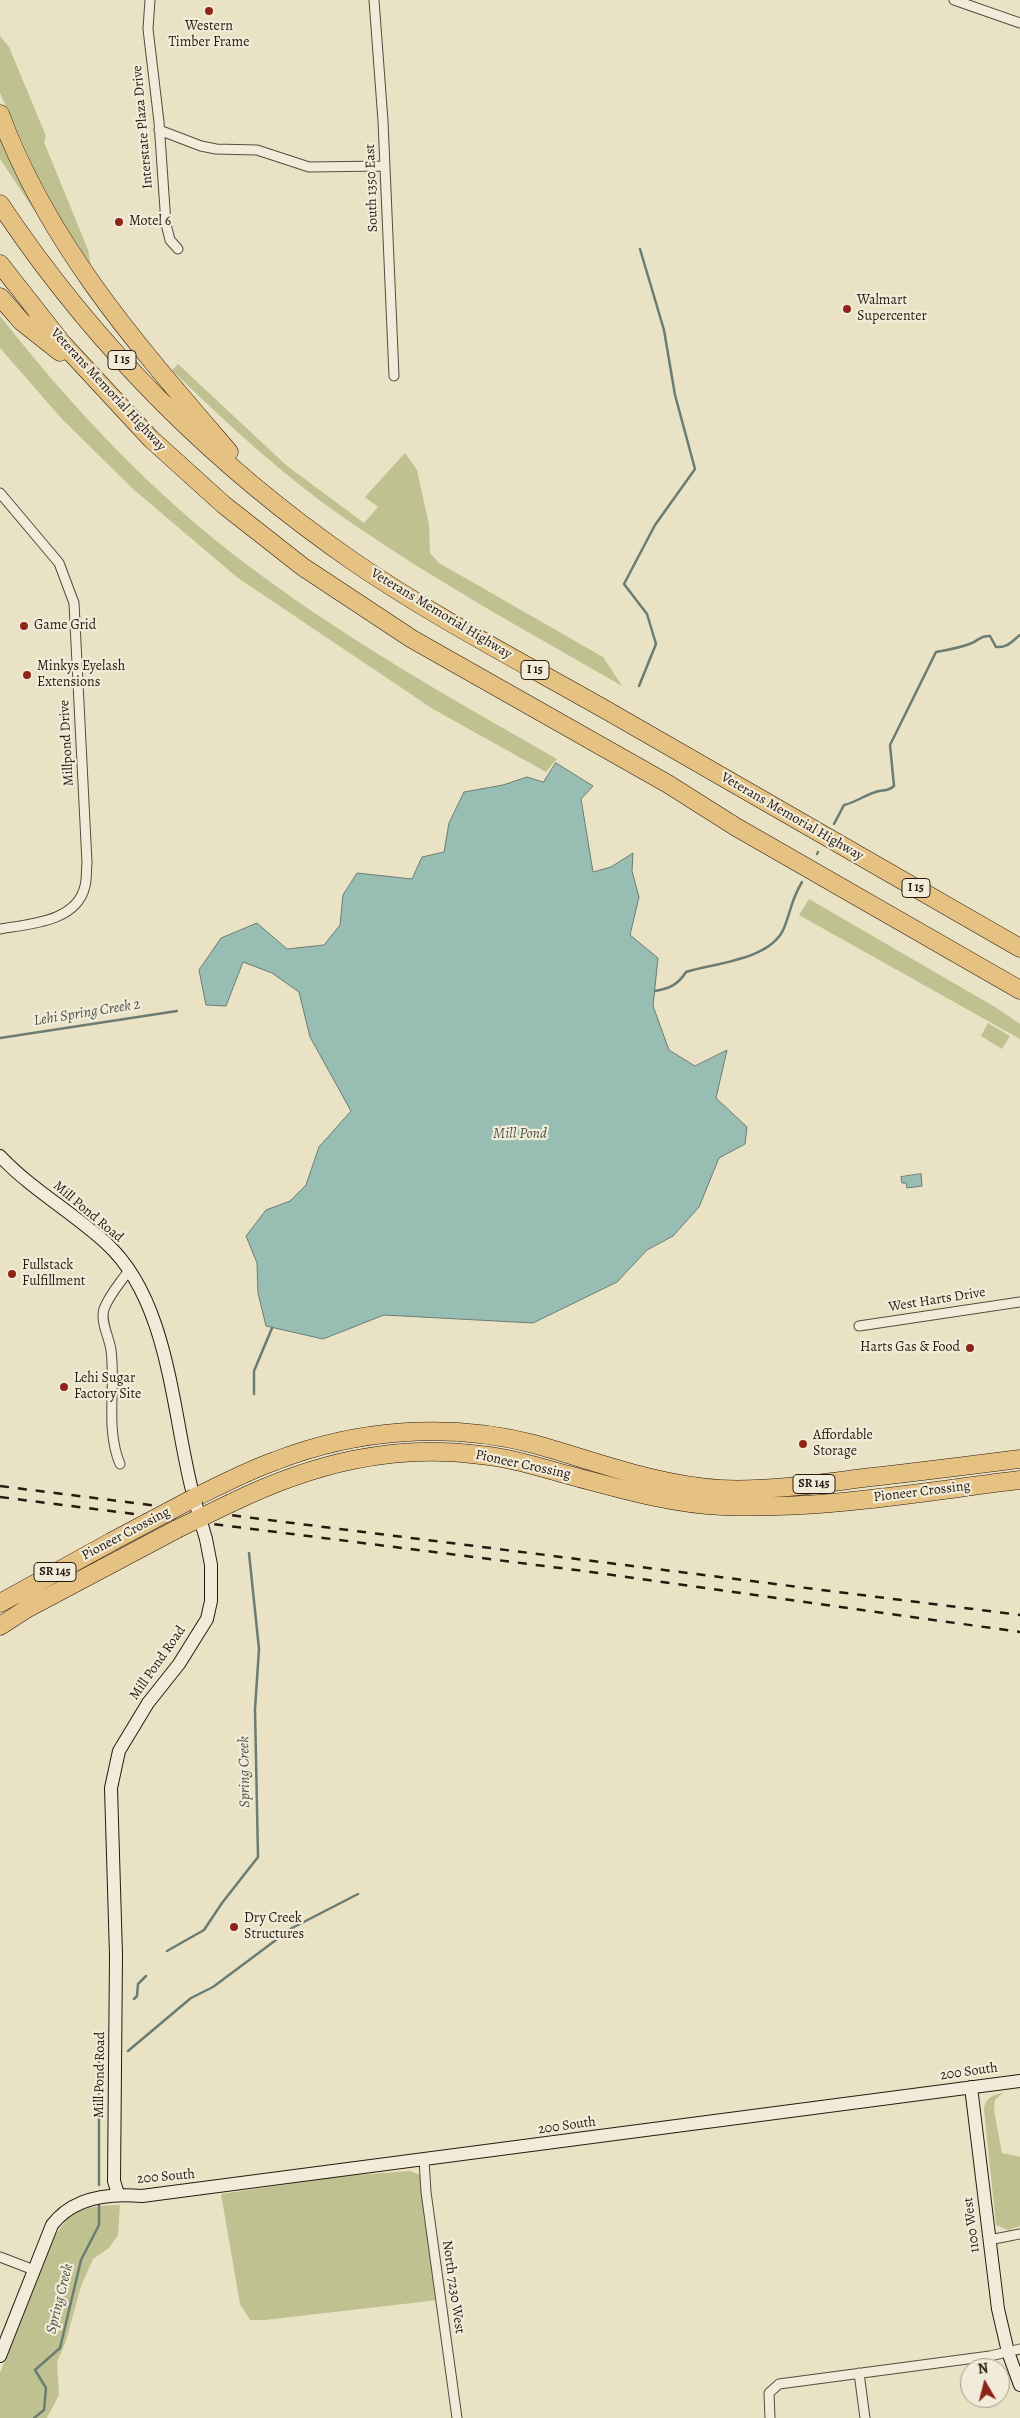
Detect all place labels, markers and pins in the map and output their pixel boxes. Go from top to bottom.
marker: Western Timber Frame [203,5,215,17]
place label: Western Timber Frame [169,19,249,52]
place label: Motel 6 [129,214,171,230]
marker: Motel 6 [113,216,125,228]
place label: Walmart Supercenter [857,293,927,326]
marker: Walmart Supercenter [841,303,853,315]
place label: Game Grid [34,618,96,634]
marker: Game Grid [18,620,30,632]
place label: Minkys Eyelash Extensions [37,659,125,692]
marker: Minkys Eyelash Extensions [21,669,33,681]
place label: Fullstack Fulfillment [22,1258,85,1290]
marker: Fullstack Fulfillment [6,1268,18,1280]
place label: Harts Gas & Food [860,1340,960,1356]
marker: Harts Gas & Food [964,1342,976,1354]
place label: Lehi Sugar Factory Site [74,1371,141,1404]
marker: Lehi Sugar Factory Site [58,1381,70,1393]
place label: Affordable Storage [813,1428,873,1460]
marker: Affordable Storage [797,1438,809,1450]
place label: Dry Creek Structures [244,1911,304,1944]
marker: Dry Creek Structures [228,1921,240,1933]

